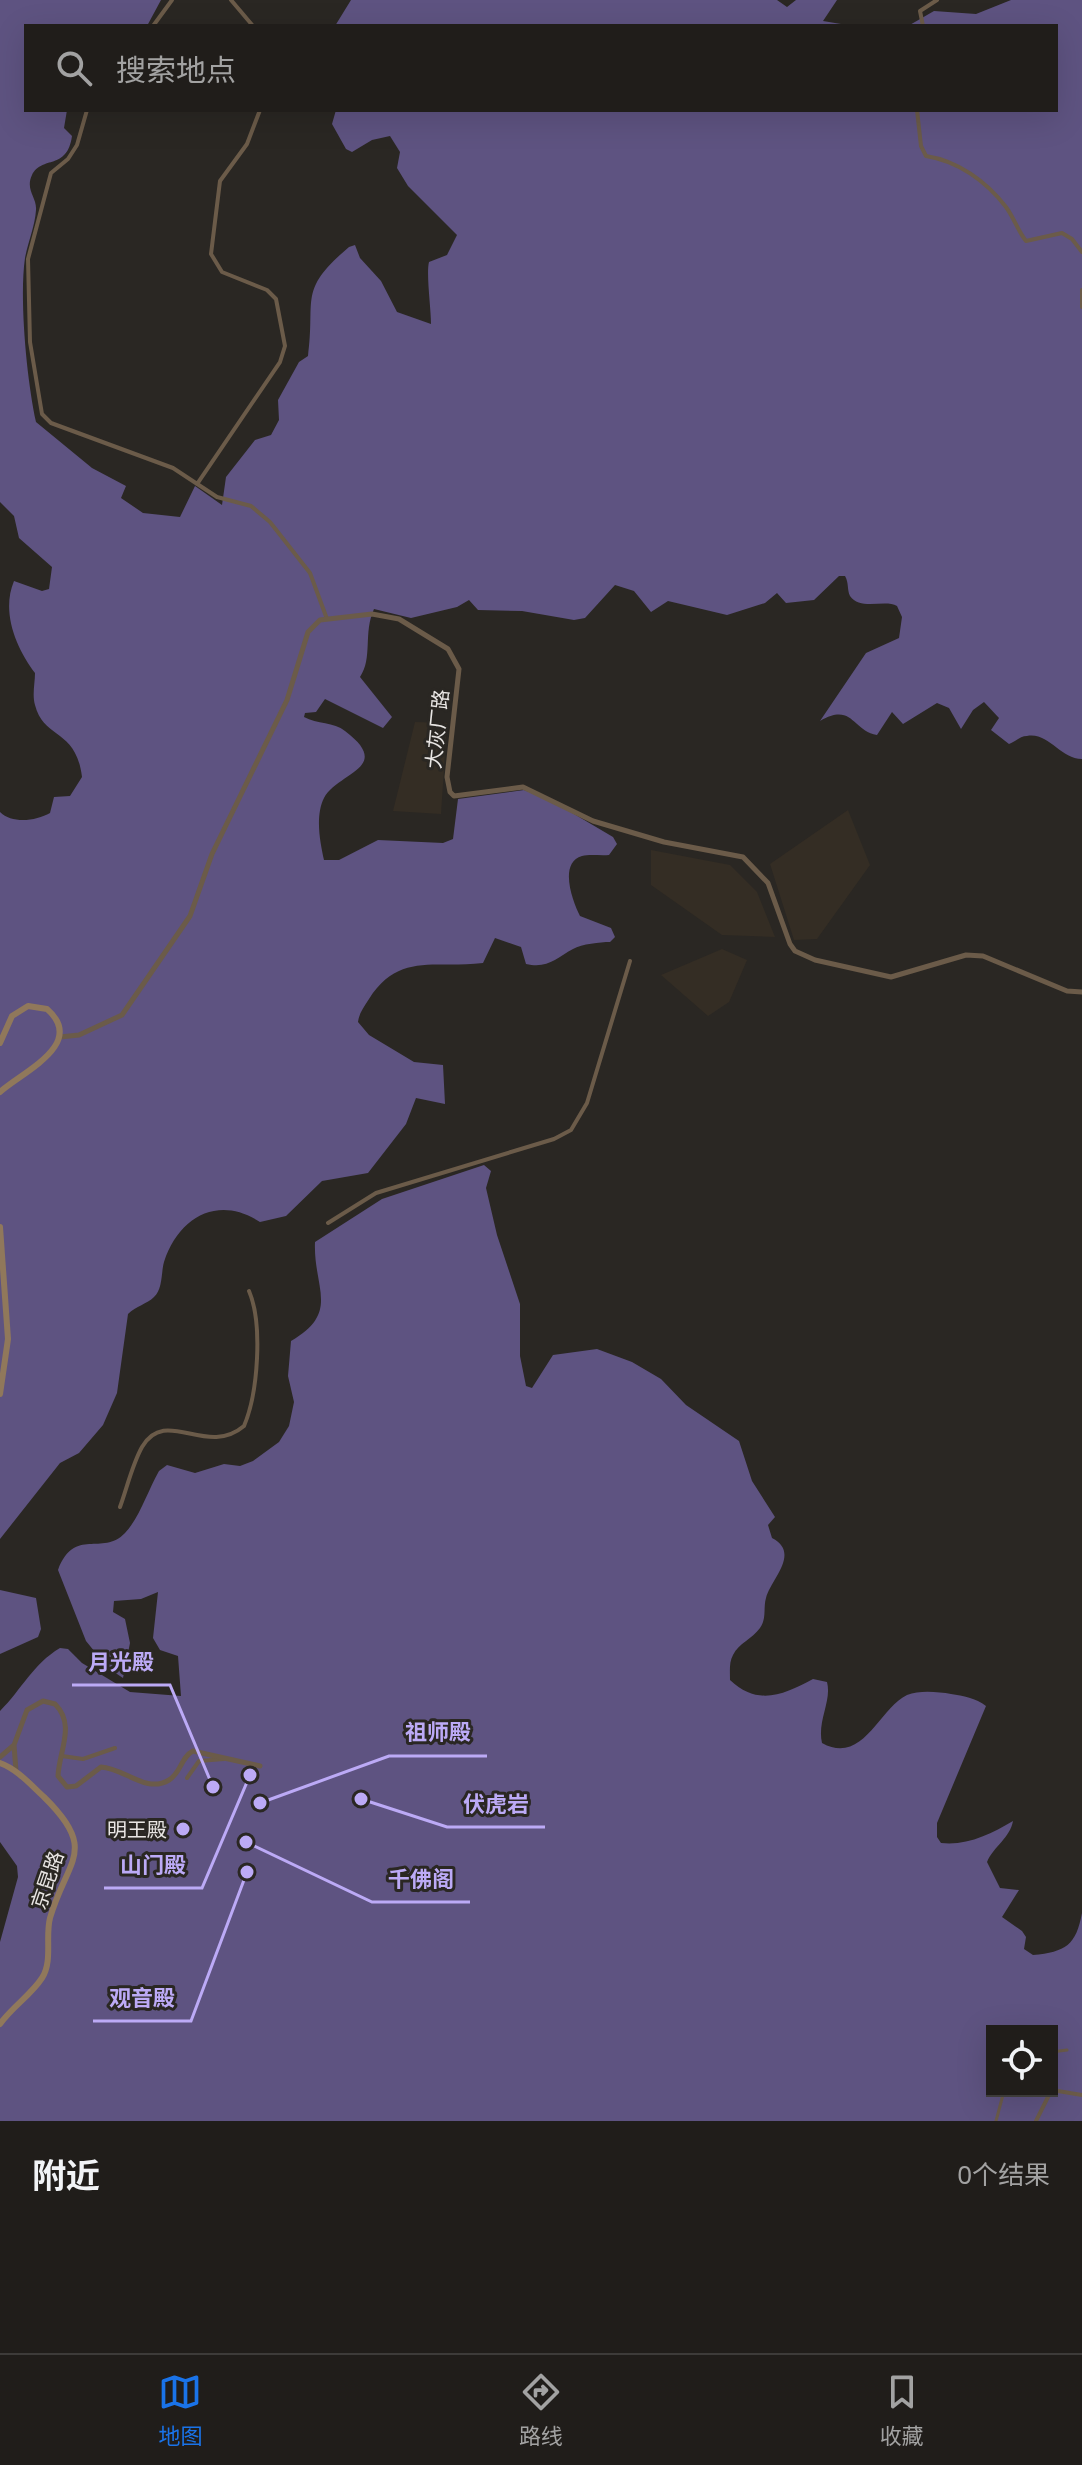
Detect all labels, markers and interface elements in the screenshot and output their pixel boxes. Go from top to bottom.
search box [24,24,1058,112]
icon: search [52,46,96,90]
text: 搜索地点 [116,49,236,90]
street label: 大灰厂路 [419,688,455,770]
callout: 月光殿 [72,1639,170,1685]
text: 月光殿 [88,1646,154,1676]
callout: 祖师殿 [389,1710,487,1756]
text: 祖师殿 [405,1716,471,1746]
callout: 伏虎岩 [447,1781,545,1827]
text: 伏虎岩 [463,1788,529,1818]
place label: 明王殿 [107,1816,167,1843]
marker: 明王殿 [174,1820,192,1838]
callout: 山门殿 [104,1842,202,1888]
street label: 京昆路 [24,1847,70,1913]
text: 山门殿 [120,1849,186,1879]
callout: 千佛阁 [372,1856,470,1902]
text: 千佛阁 [388,1863,454,1893]
callout: 观音殿 [93,1975,191,2021]
text: 观音殿 [109,1982,175,2012]
map controls [986,2025,1058,2097]
button: locate [986,2025,1058,2097]
text: 附近 [32,2152,100,2198]
text: 0个结果 [957,2156,1050,2192]
tab: 地图 [158,2370,202,2450]
tab: 路线 [519,2370,563,2450]
tab: 收藏 [880,2370,924,2450]

